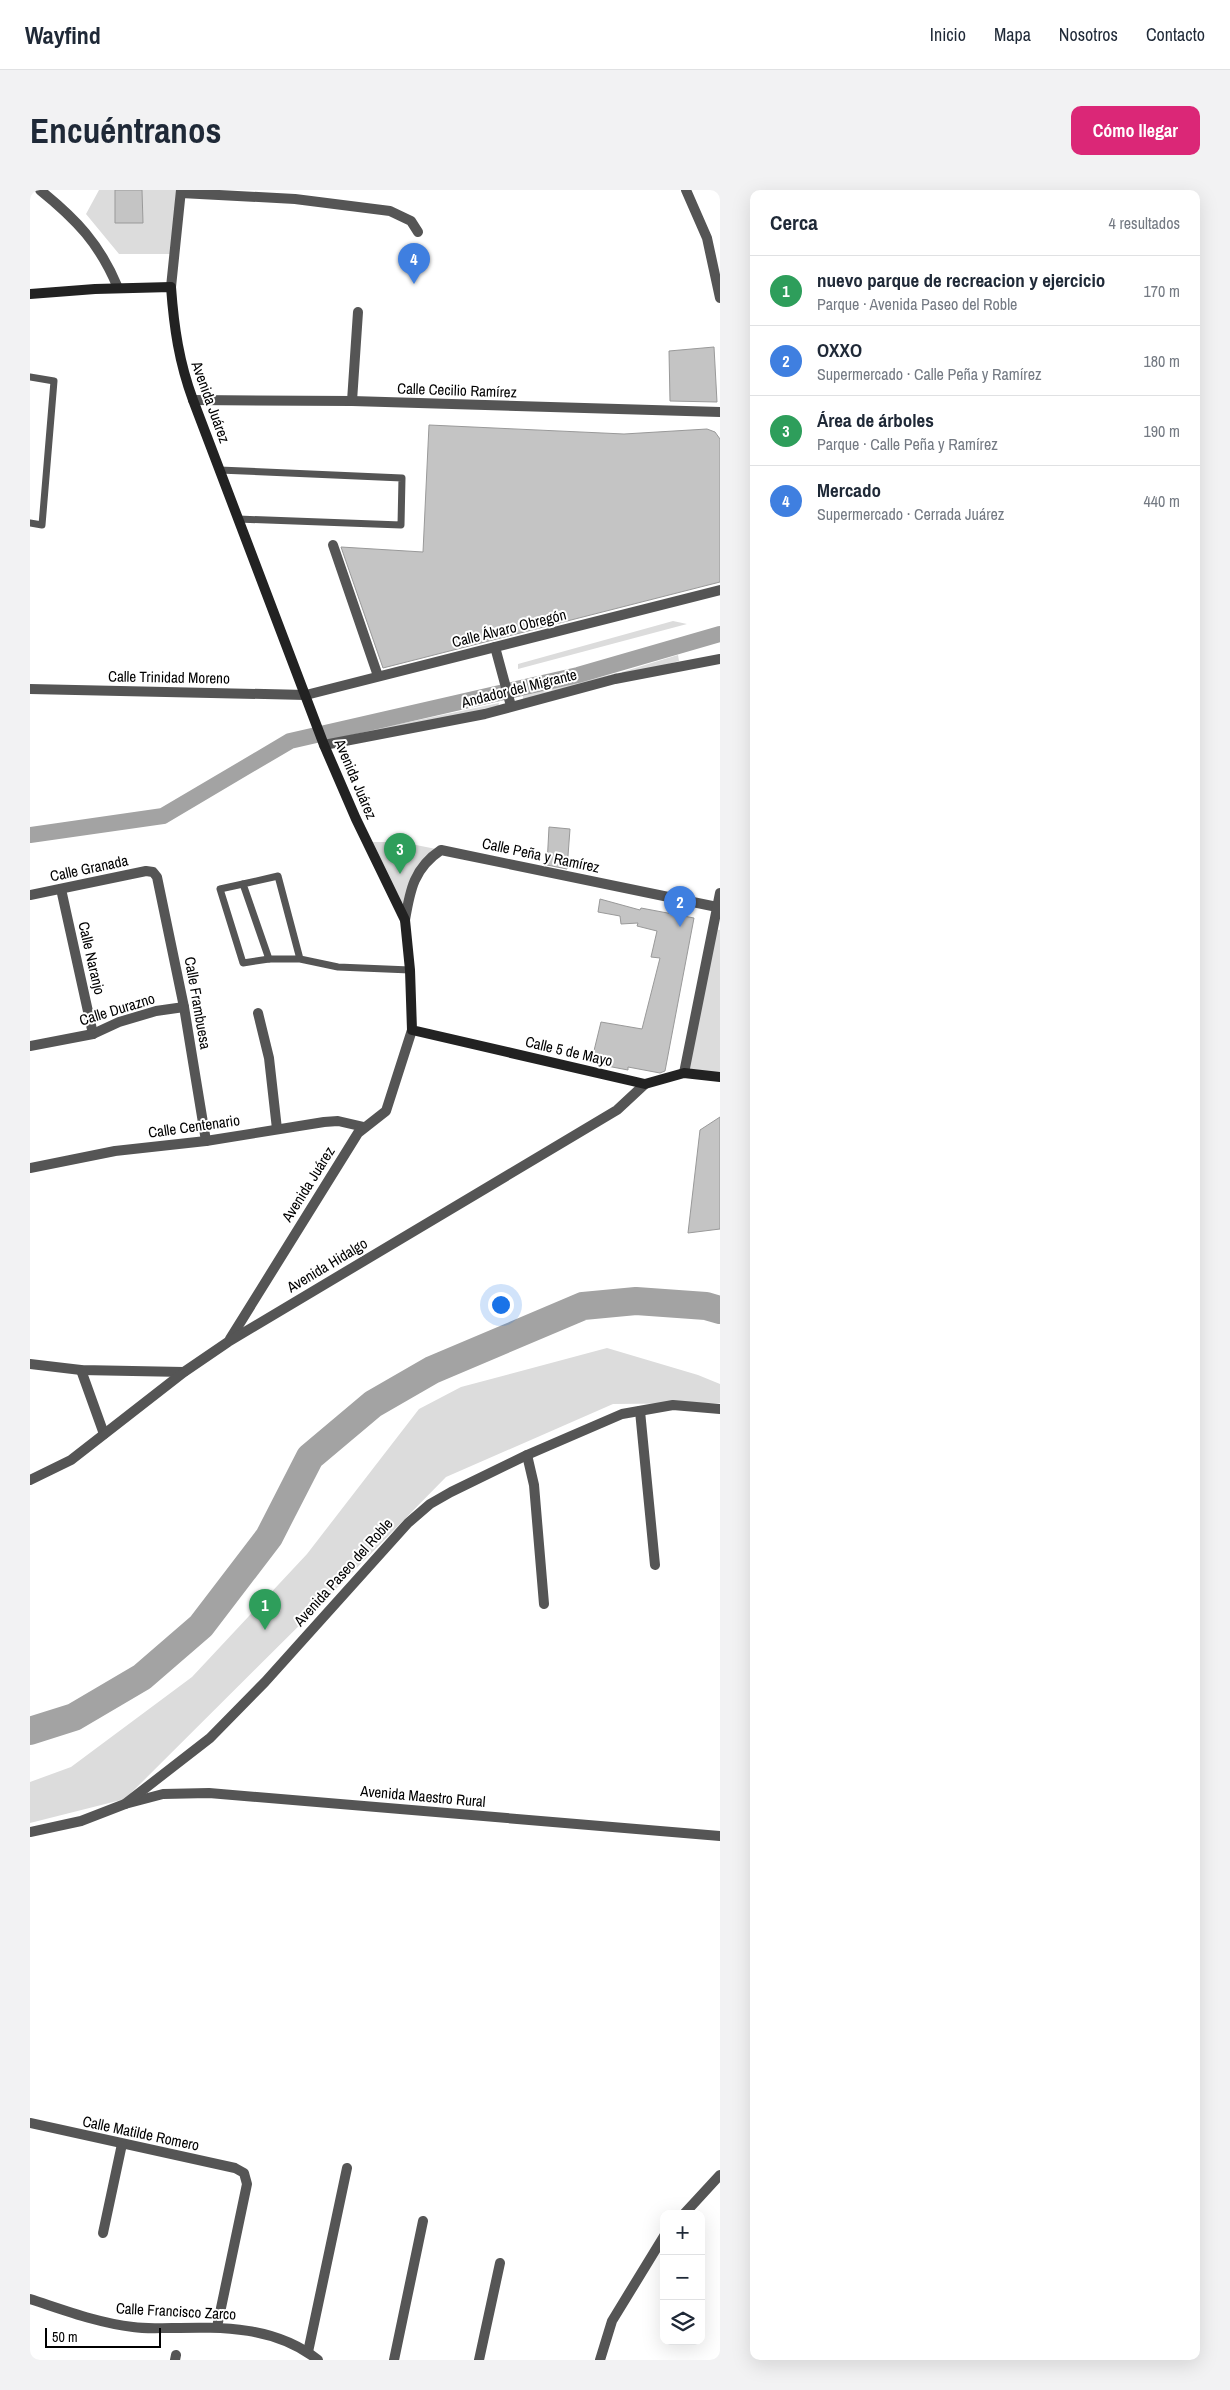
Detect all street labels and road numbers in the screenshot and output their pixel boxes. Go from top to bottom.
street label: Avenida Juárez [186,357,235,446]
street label: Calle Cecilio Ramírez [397,377,517,403]
street label: Calle Álvaro Obregón [450,604,568,652]
street label: Andador del Migrante [458,663,579,713]
street label: Calle Trinidad Moreno [108,665,230,689]
street label: Avenida Juárez [329,735,382,822]
street label: Calle Peña y Ramírez [480,832,602,878]
street label: Calle Granada [48,849,130,887]
street label: Calle Naranjo [73,919,111,997]
street label: Calle Frambuesa [180,955,216,1051]
street label: Calle Durazno [77,988,157,1030]
street label: Calle 5 de Mayo [523,1031,615,1071]
street label: Calle Centenario [147,1109,241,1143]
street label: Avenida Juárez [276,1142,339,1227]
street label: Avenida Hidalgo [282,1233,371,1298]
street label: Avenida Paseo del Roble [288,1513,397,1631]
street label: Avenida Maestro Rural [359,1780,486,1812]
street label: Calle Matilde Romero [81,2110,202,2156]
street label: Calle Francisco Zarco [115,2297,237,2325]

